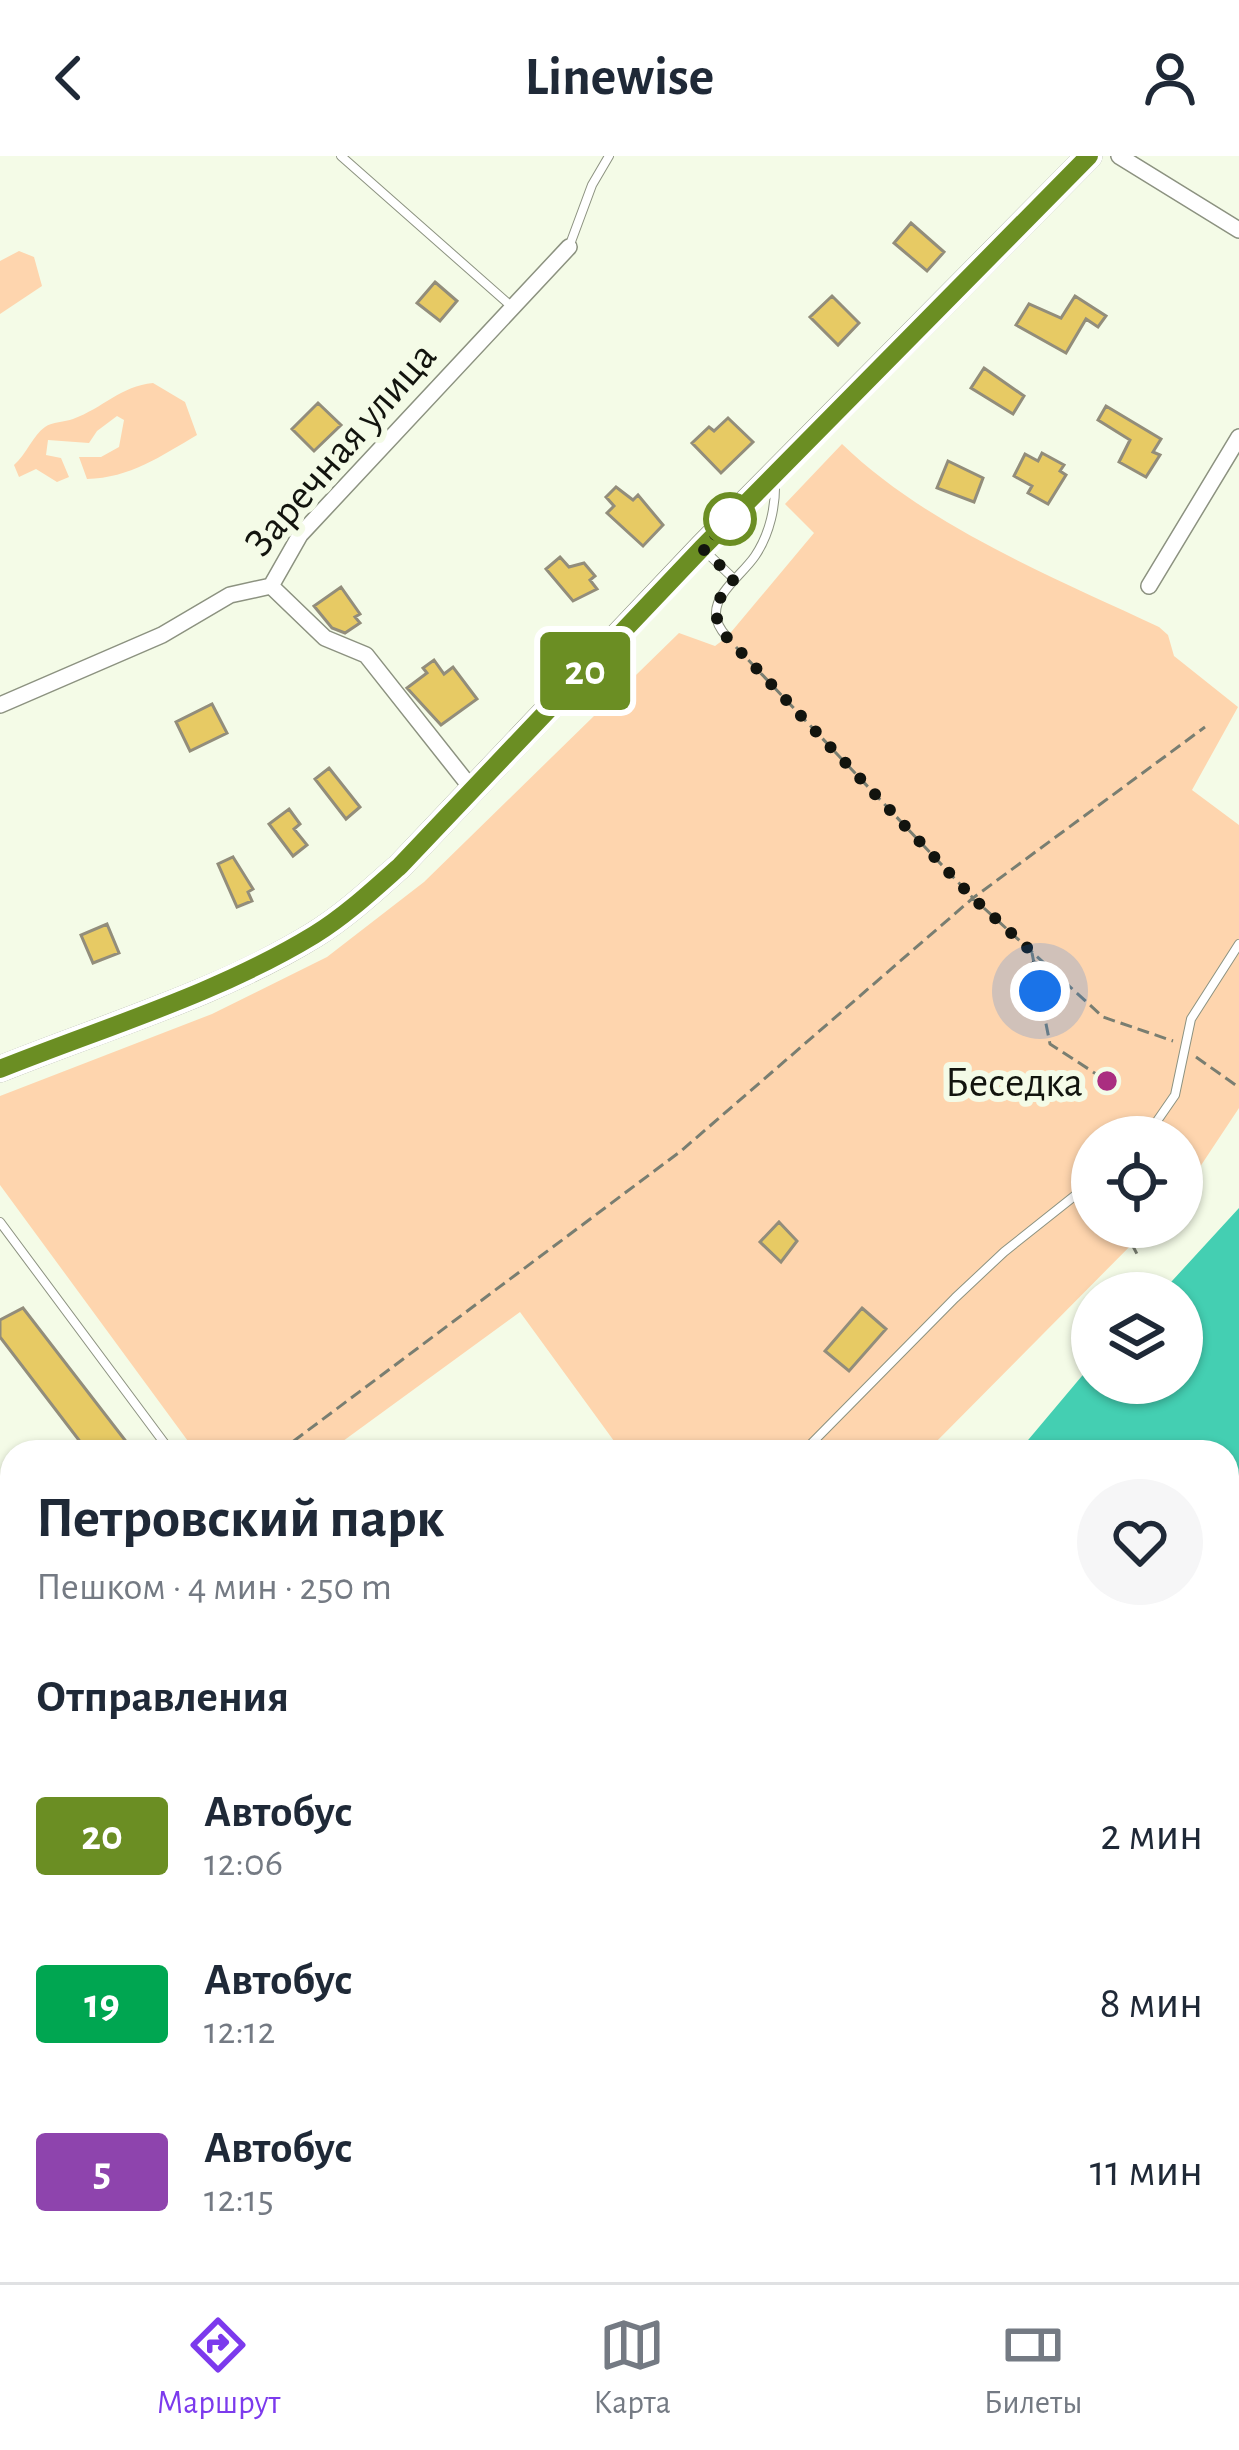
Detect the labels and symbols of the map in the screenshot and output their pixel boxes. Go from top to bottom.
street label: Заречная улица [237,334,444,564]
unlabelled marker [705,494,755,544]
line badge: 20 [531,632,639,710]
your location [1010,961,1070,1021]
place label: Беседка [945,1062,1083,1104]
marker: Беседка [1094,1068,1120,1094]

